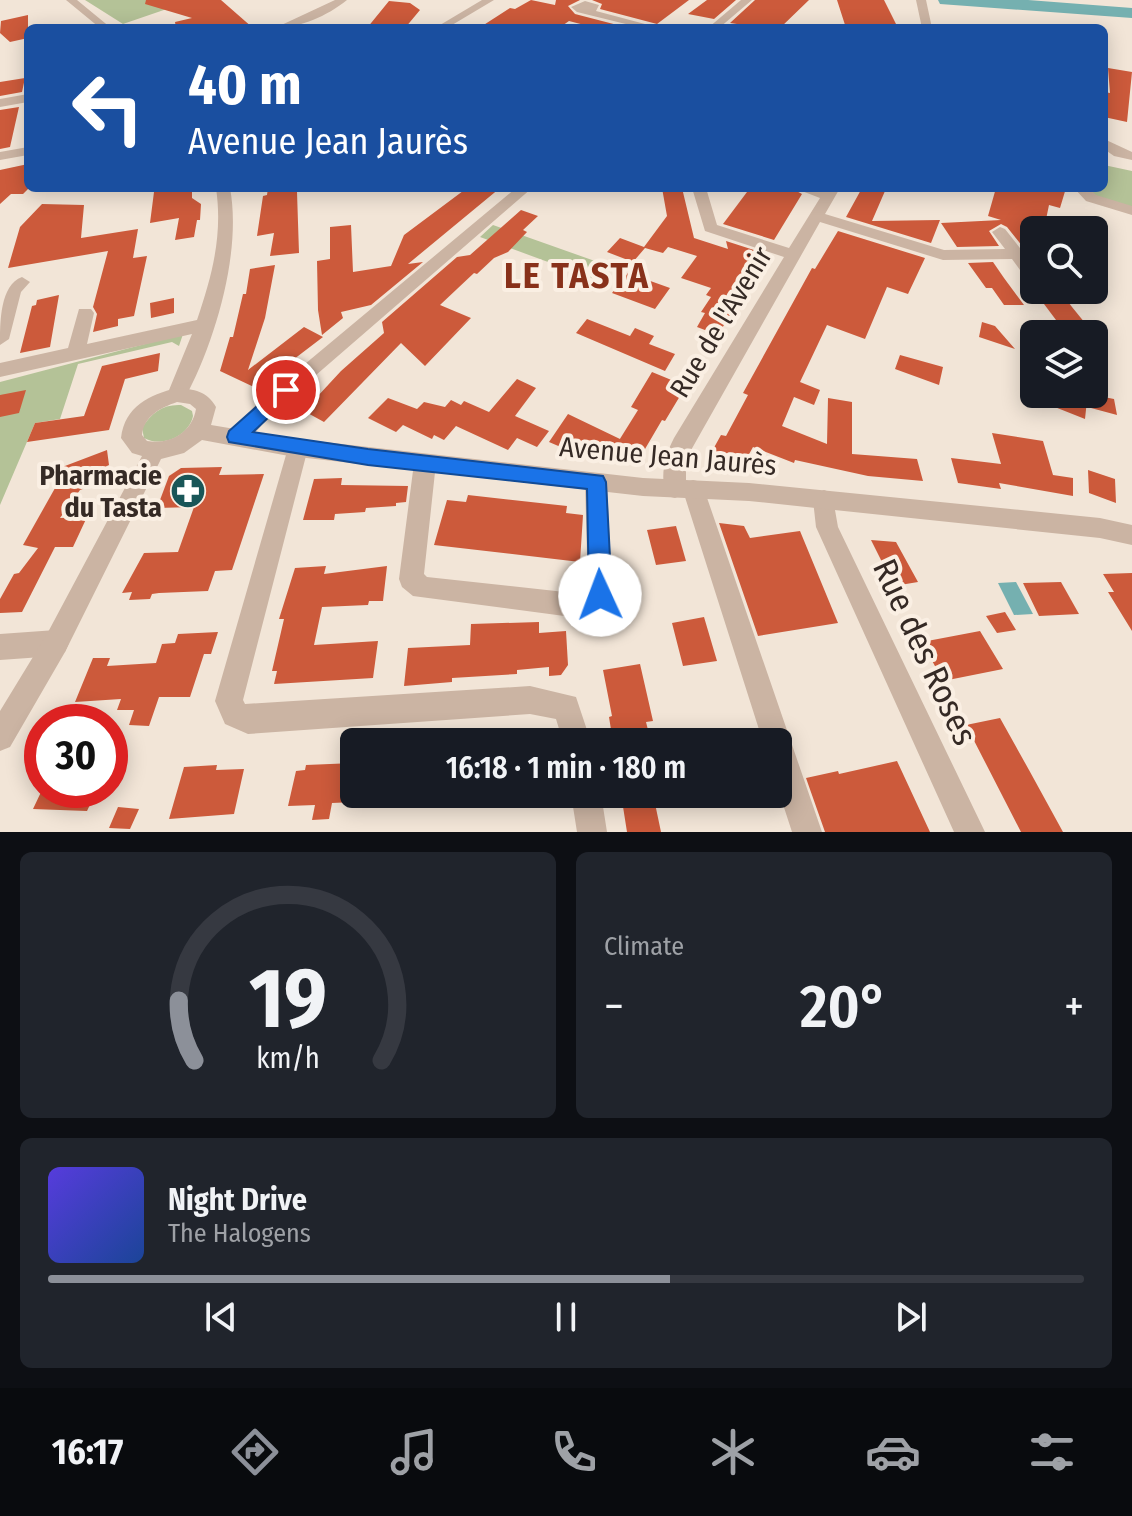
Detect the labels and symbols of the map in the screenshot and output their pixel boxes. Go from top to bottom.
street label: Rue de l'Avenir [663,240,779,403]
district label: LE TASTA [504,254,650,298]
pin [252,356,320,424]
street label: Avenue Jean Jaurès [558,430,778,482]
place label: Pharmacie du Tasta [40,459,162,524]
pharmacy icon: Pharmacie du Tasta [169,472,207,510]
position arrow [558,553,642,637]
street label: Rue des Roses [864,553,986,751]
speed limit sign: 30 [24,704,128,808]

